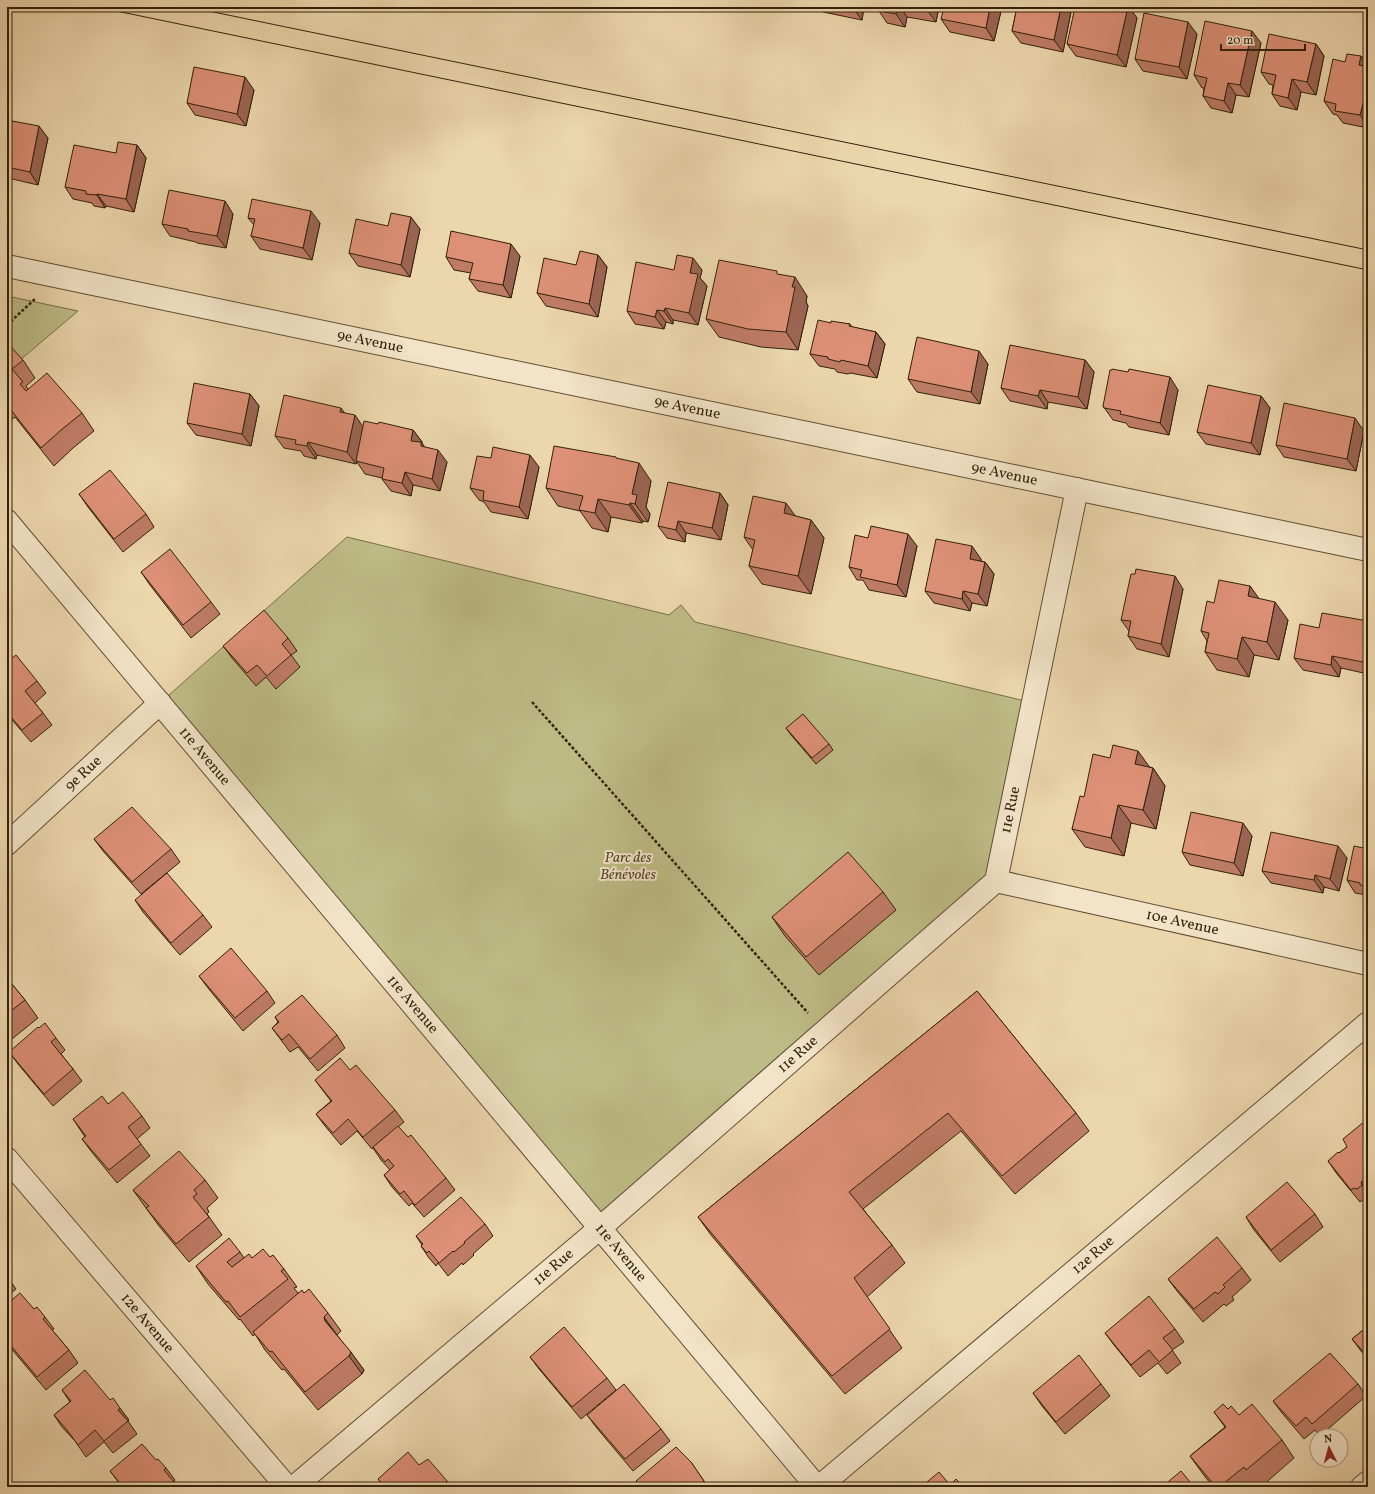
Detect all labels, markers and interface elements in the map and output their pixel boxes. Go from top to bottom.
scale bar [1221,26,1305,52]
text: 20 m [1227,33,1254,49]
street label: 9e Avenue [335,325,405,359]
street label: 9e Avenue [652,391,722,425]
street label: 9e Avenue [970,457,1039,491]
street label: 11e Avenue [173,722,235,790]
street label: 9e Rue [60,751,107,796]
street label: 11e Rue [996,784,1026,835]
park label: Parc des Bénévoles [600,848,657,886]
street label: 10e Avenue [1144,904,1221,941]
street label: 11e Avenue [382,971,443,1038]
street label: 11e Rue [773,1031,823,1078]
street label: 11e Avenue [590,1219,651,1287]
street label: 12e Rue [1067,1231,1119,1279]
street label: 11e Rue [529,1244,578,1291]
street label: 12e Avenue [116,1289,179,1358]
north arrow [1309,1428,1349,1468]
text: N [1323,1432,1333,1447]

